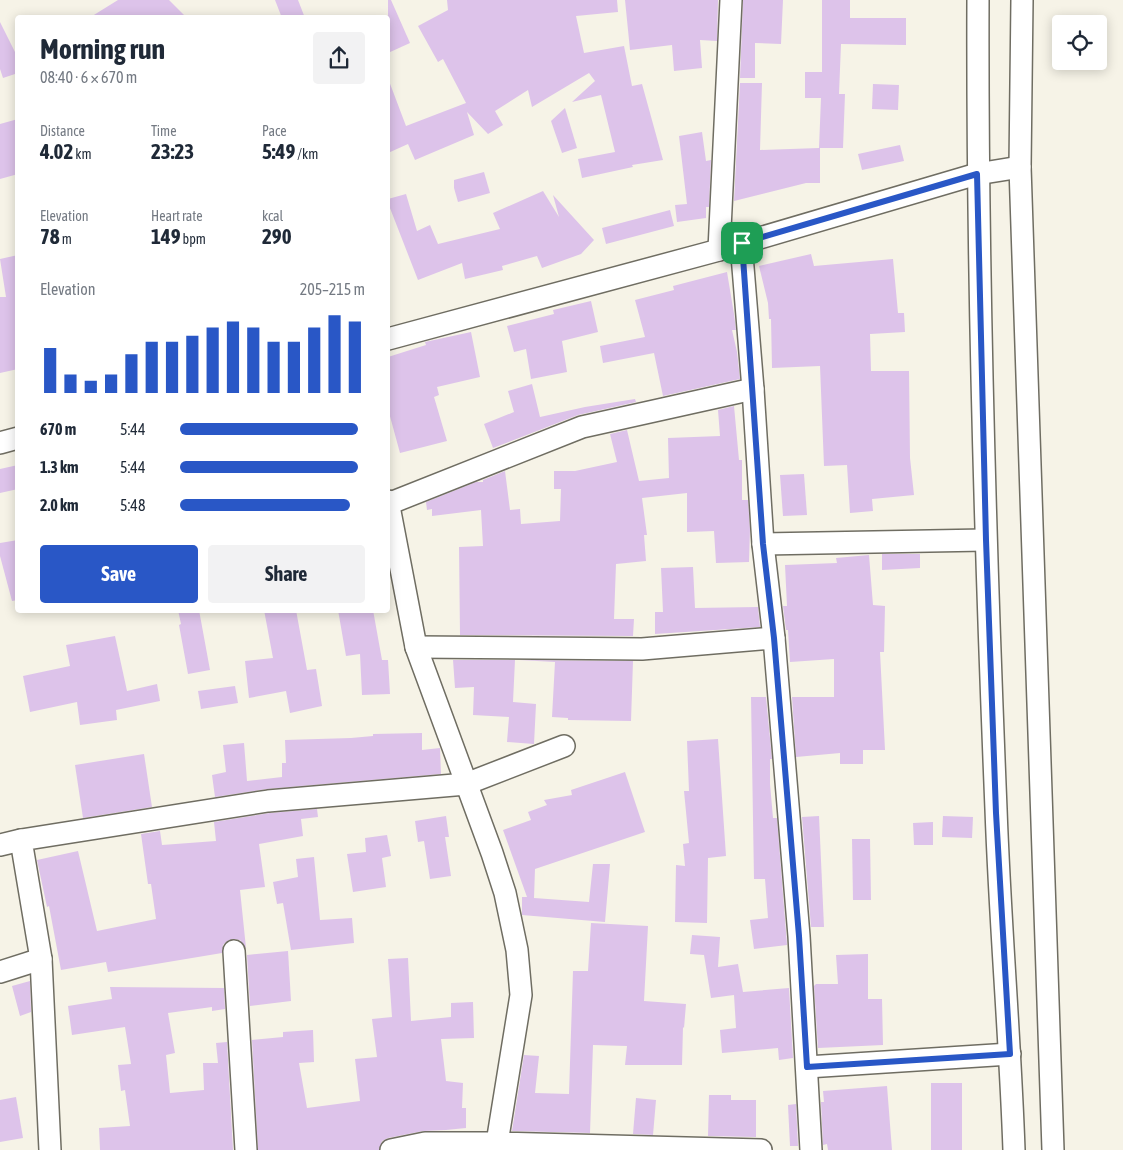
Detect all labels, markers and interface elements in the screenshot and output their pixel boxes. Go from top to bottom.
map controls [1052,15,1107,70]
button: locate [1052,15,1107,70]
button: share [313,32,365,84]
text: Morning run [40,33,165,65]
text: 08:40 · 6 × 670 m [40,68,137,86]
text: Distance [40,123,85,139]
text: Time [151,123,177,139]
text: Pace [262,123,287,139]
text: 4.02 [40,139,73,163]
text: 23:23 [151,139,194,163]
text: 5:49 [262,139,295,163]
text: km [73,146,92,162]
text: /km [295,146,318,162]
text: Elevation [40,208,89,224]
text: Heart rate [151,208,203,224]
text: kcal [262,208,283,224]
pin [721,222,763,264]
text: 78 [40,224,60,248]
text: 149 [151,224,181,248]
text: 290 [262,224,292,248]
icon: arrive [728,229,756,257]
text: m [60,231,72,247]
text: bpm [181,231,206,247]
text: Elevation [40,280,95,298]
text: 205–215 m [300,280,365,298]
text: 670 m [40,420,76,438]
text: 5:44 [120,420,145,438]
text: 1.3 km [40,458,79,476]
text: 5:44 [120,458,145,476]
text: 2.0 km [40,496,79,514]
text: 5:48 [120,496,145,514]
button: Save [40,545,198,603]
button: Share [208,545,365,603]

